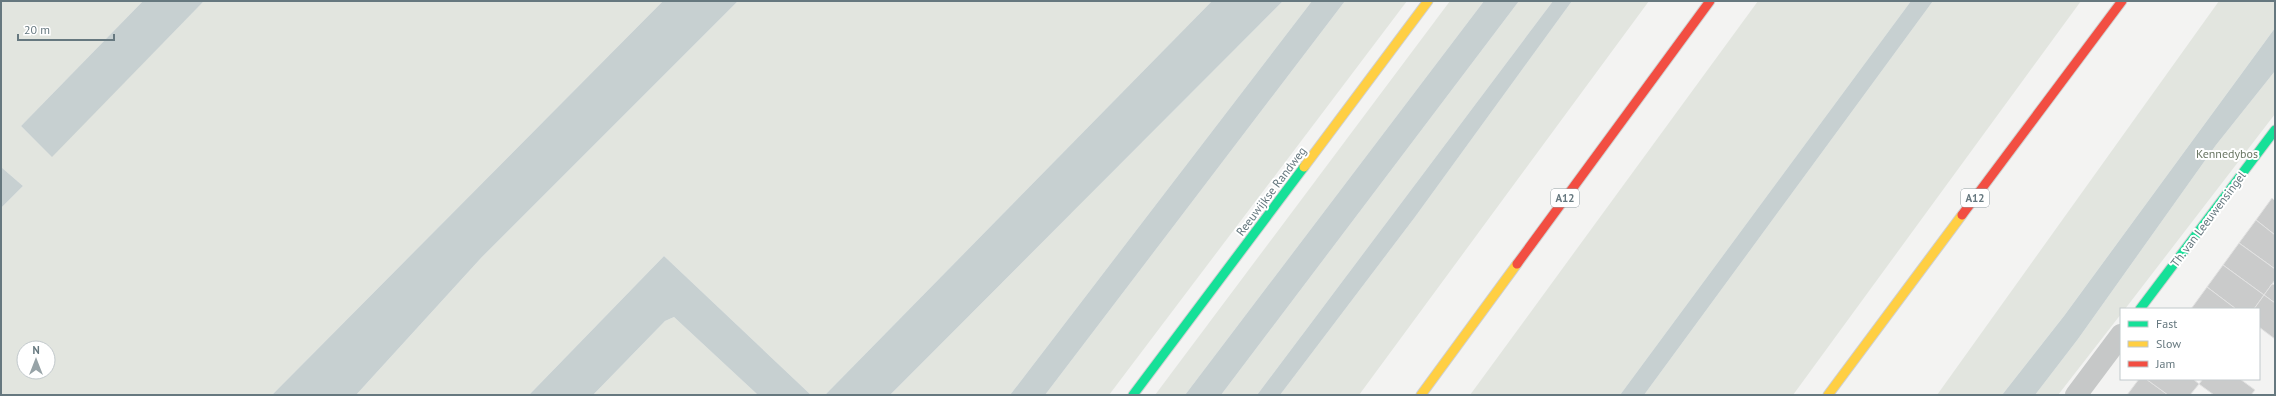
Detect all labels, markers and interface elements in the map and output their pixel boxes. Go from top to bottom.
scale bar [18,16,114,42]
text: 20 m [24,22,50,37]
street label: Reeuwijkse Randweg [1233,144,1309,238]
park label: Kennedybos [2196,146,2258,161]
street label: Th. van Leeuwensingel [2167,168,2249,270]
road number: A12 [1551,189,1579,207]
road number: A12 [1961,189,1989,207]
legend [2120,308,2260,380]
text: Fast [2156,316,2177,331]
text: Slow [2156,336,2181,351]
north arrow [16,340,56,380]
text: N [32,343,40,357]
text: Jam [2155,356,2175,371]

